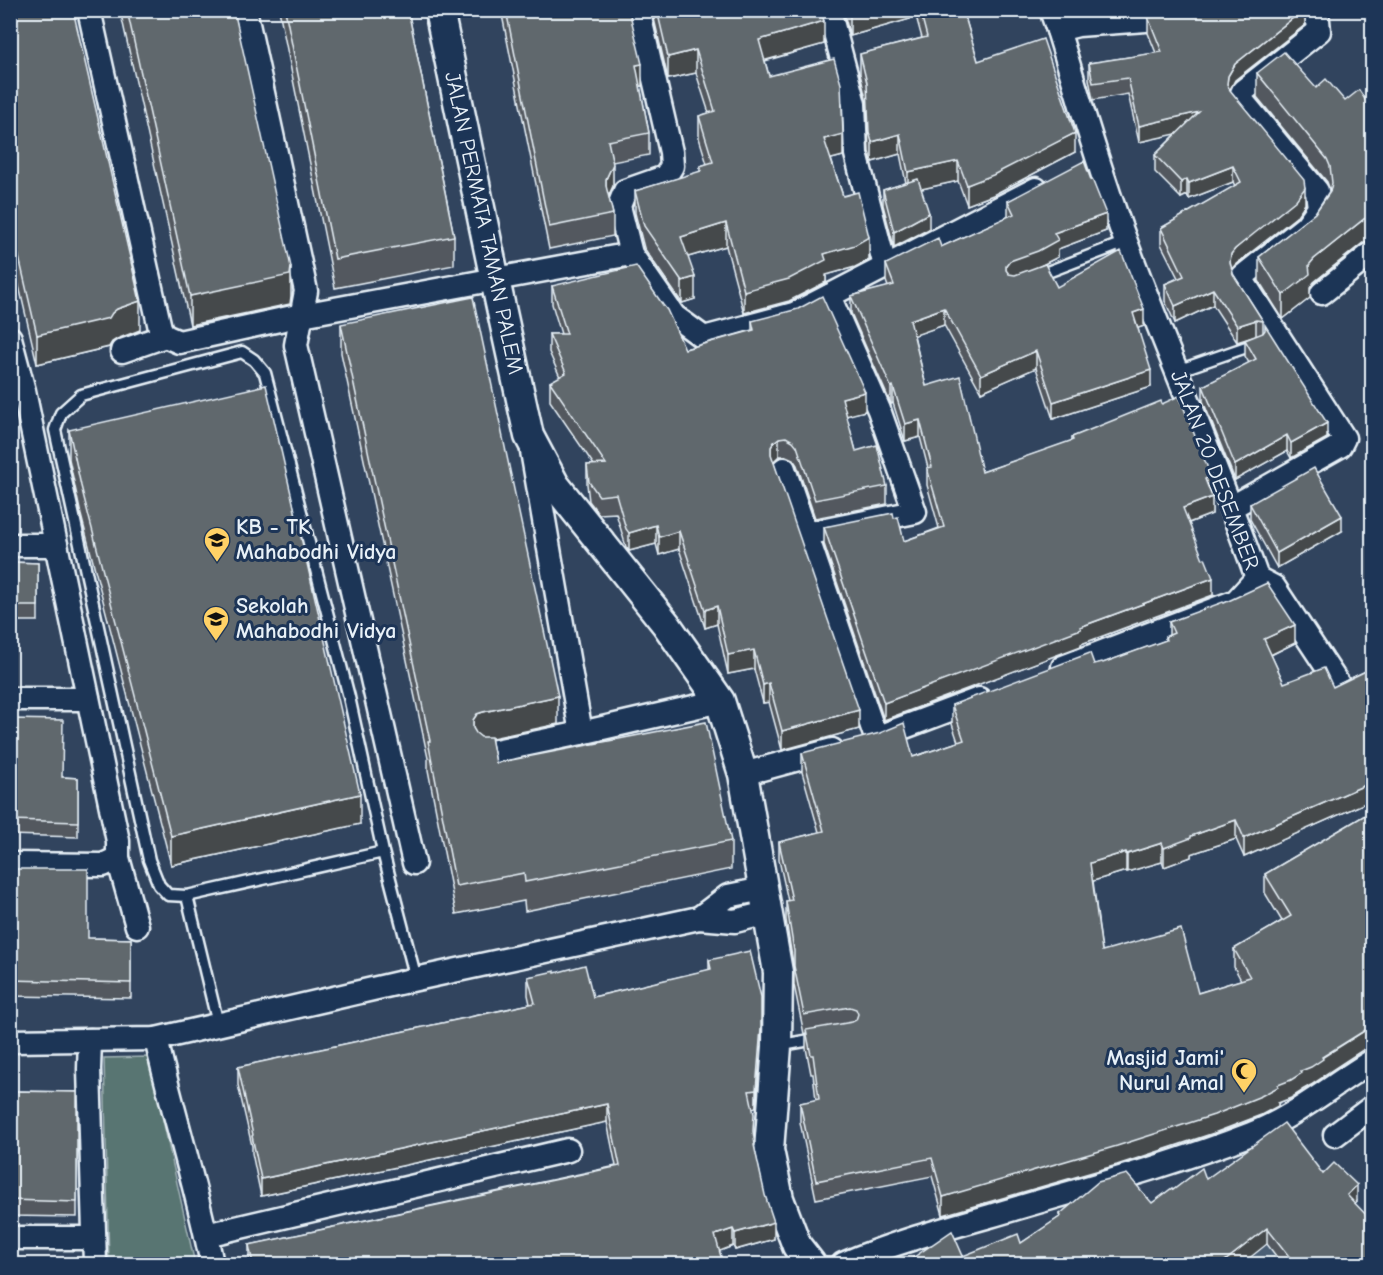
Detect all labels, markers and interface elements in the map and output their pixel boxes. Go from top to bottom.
street label: JALAN PERMATA TAMAN PALEM [439,69,529,377]
street label: JALAN 20 DESEMBER [1165,367,1265,573]
place label: KB - TK Mahabodhi Vidya [236,514,396,565]
school or university icon: KB - TK Mahabodhi Vidya [202,525,232,563]
place label: Sekolah Mahabodhi Vidya [236,593,396,644]
school or university icon: Sekolah Mahabodhi Vidya [201,604,231,642]
place label: Masjid Jami' Nurul Amal [1106,1045,1224,1096]
mosque icon: Masjid Jami' Nurul Amal [1229,1056,1259,1094]

